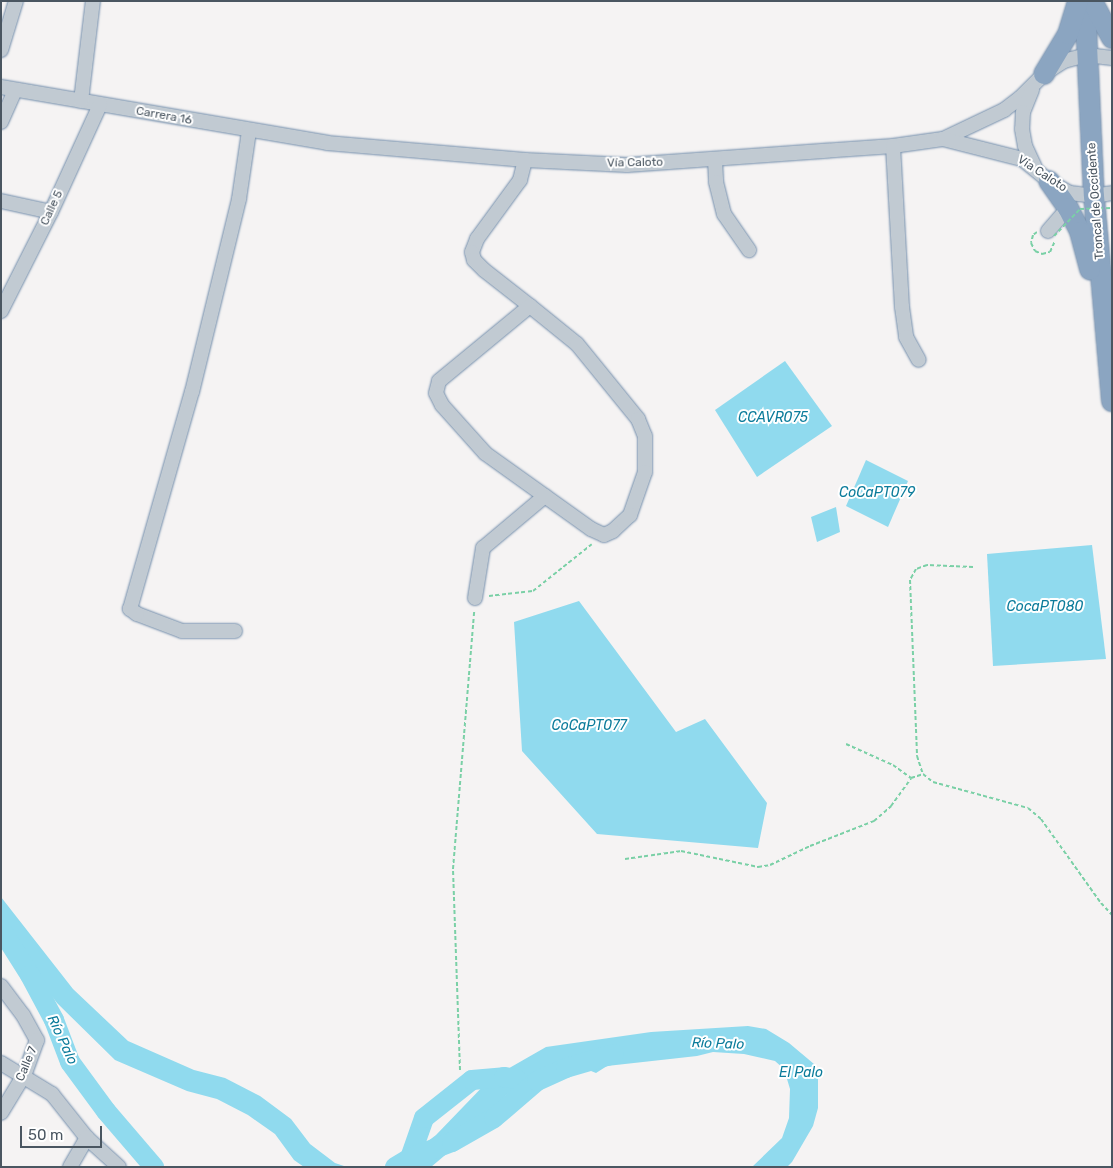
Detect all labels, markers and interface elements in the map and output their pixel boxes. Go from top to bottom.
street label: Carrera 16 [135,104,193,128]
street label: Troncal de Occidente [1085,142,1107,260]
street label: Vía Caloto [1014,153,1070,195]
street label: Vía Caloto [607,155,663,171]
street label: Calle 5 [38,188,66,228]
water label: CCAVR075 [738,410,808,426]
water label: CoCaPT079 [839,485,915,501]
water label: CocaPT080 [1007,599,1083,615]
water label: CoCaPT077 [551,718,627,734]
water label: Río Palo [43,1013,81,1067]
water label: Río Palo [691,1035,745,1053]
street label: Calle 7 [13,1044,41,1084]
water label: El Palo [779,1065,823,1081]
scale bar [22,1116,105,1148]
text: 50 m [28,1126,63,1144]

